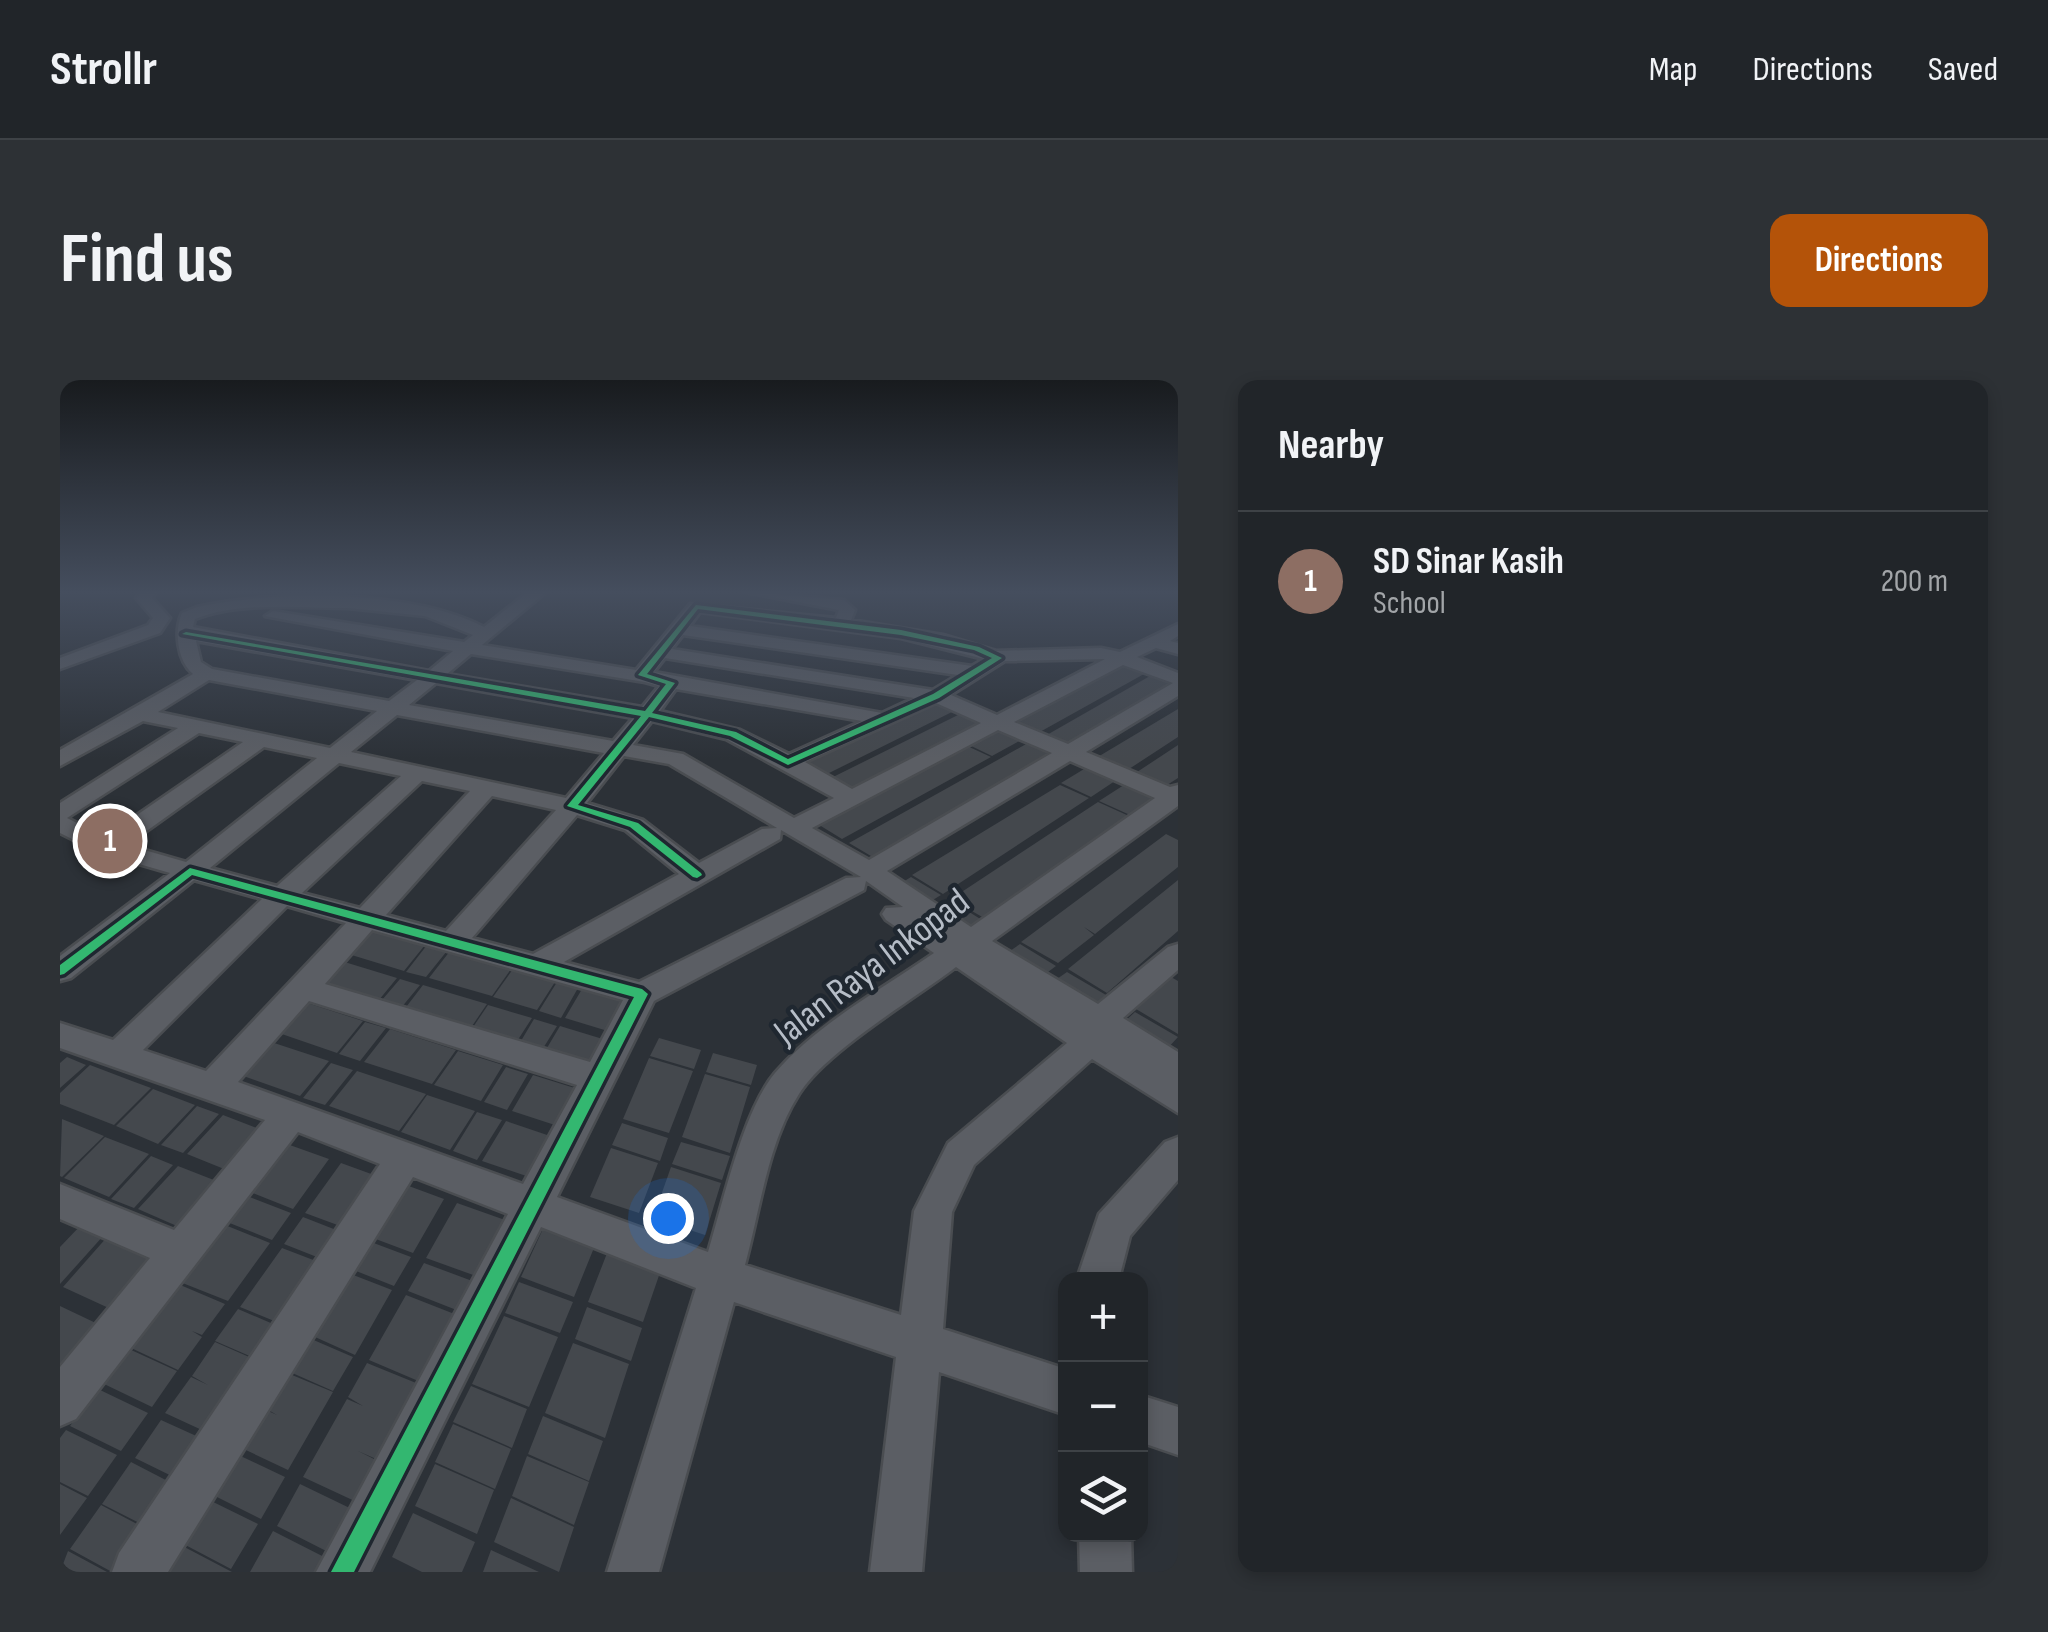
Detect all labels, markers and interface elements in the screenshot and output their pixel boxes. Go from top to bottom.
text: Strollr [50,41,157,98]
text: Map [1649,48,1698,91]
text: Directions [1753,48,1873,91]
text: Saved [1928,48,1998,91]
button: Directions [1770,214,1988,307]
text: Find us [60,218,234,302]
text: Nearby [1278,420,1384,471]
text: SD Sinar Kasih [1373,539,1564,584]
text: 1 [1304,562,1317,601]
text: 200 m [1881,562,1948,601]
text: School [1373,584,1446,623]
pin: 1 [78,804,142,878]
street label: Jalan Raya Inkopad [765,879,978,1056]
your location [643,1193,694,1244]
map controls [1058,1272,1148,1542]
button: + [1058,1272,1148,1362]
button: − [1058,1362,1148,1452]
button: layers [1058,1452,1148,1542]

